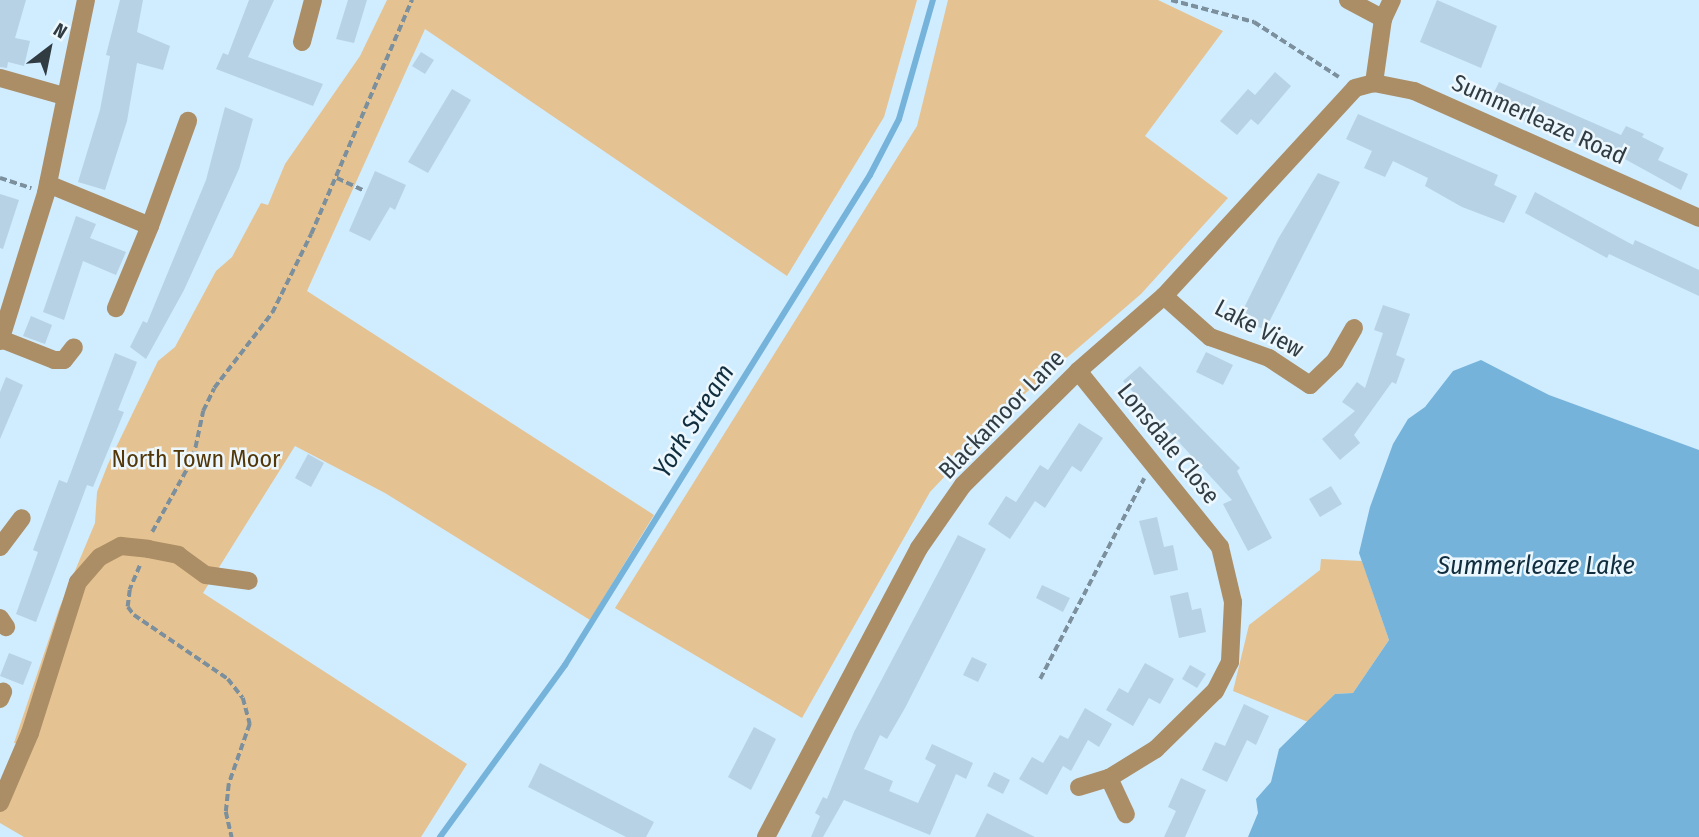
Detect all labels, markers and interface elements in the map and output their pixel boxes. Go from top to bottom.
north arrow [14,14,84,84]
text: N [49,18,71,44]
street label: Summerleaze Road [1447,69,1631,171]
street label: Lake View [1210,294,1308,364]
street label: Blackamoor Lane [933,344,1071,486]
water label: York Stream [647,359,741,483]
street label: Lonsdale Close [1111,378,1225,510]
park label: North Town Moor [112,446,280,474]
water label: Summerleaze Lake [1437,550,1635,582]

